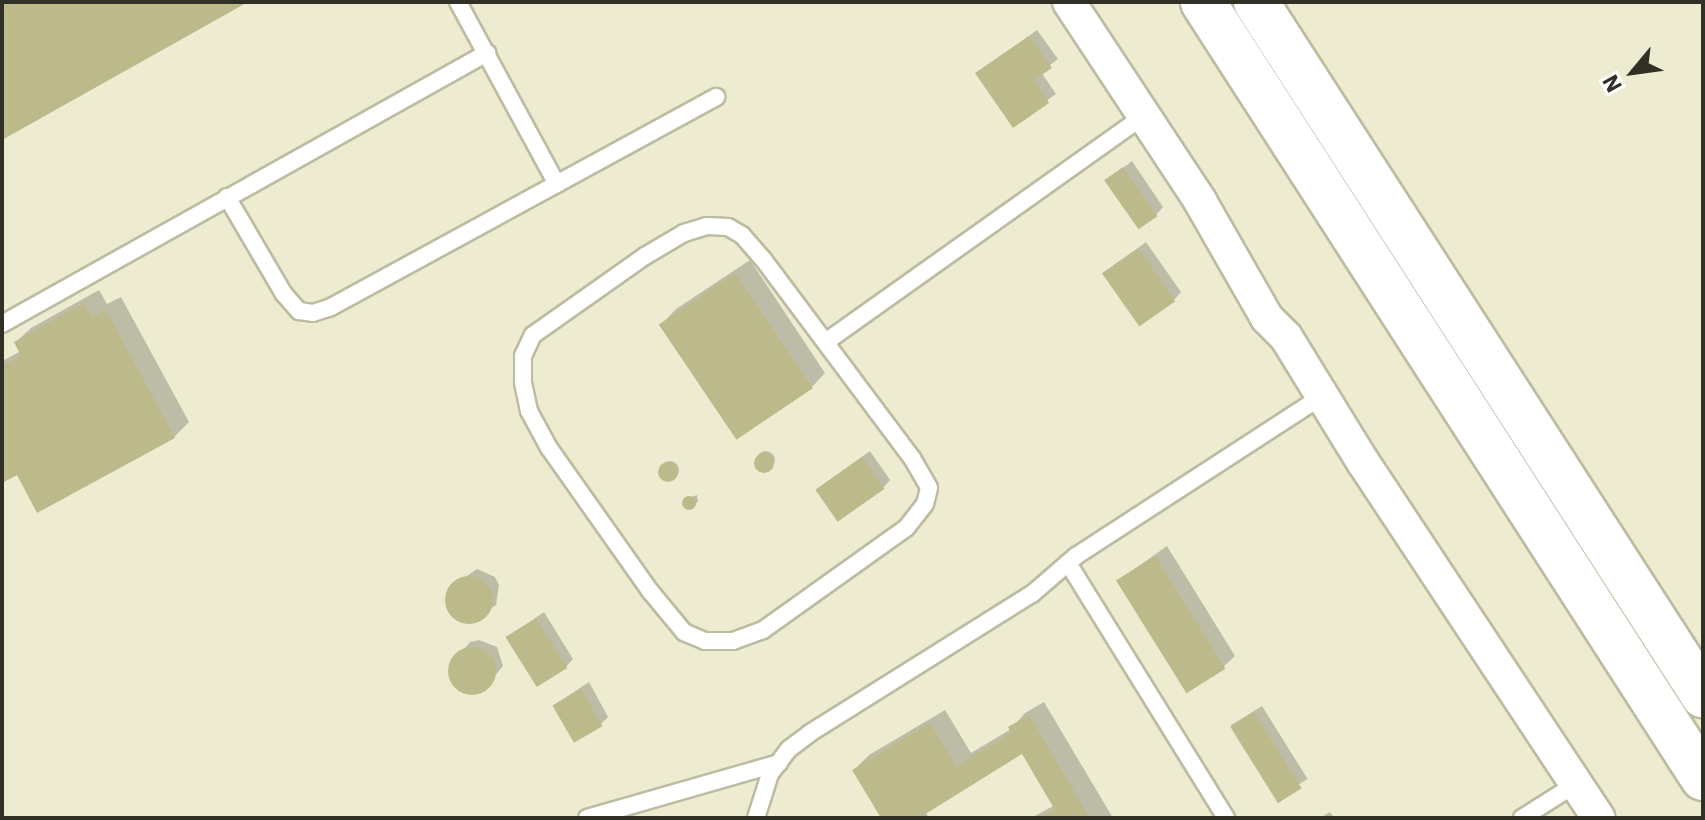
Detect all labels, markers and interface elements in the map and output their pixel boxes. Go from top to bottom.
north arrow [1593,32,1673,112]
text: N [1595,70,1628,98]

